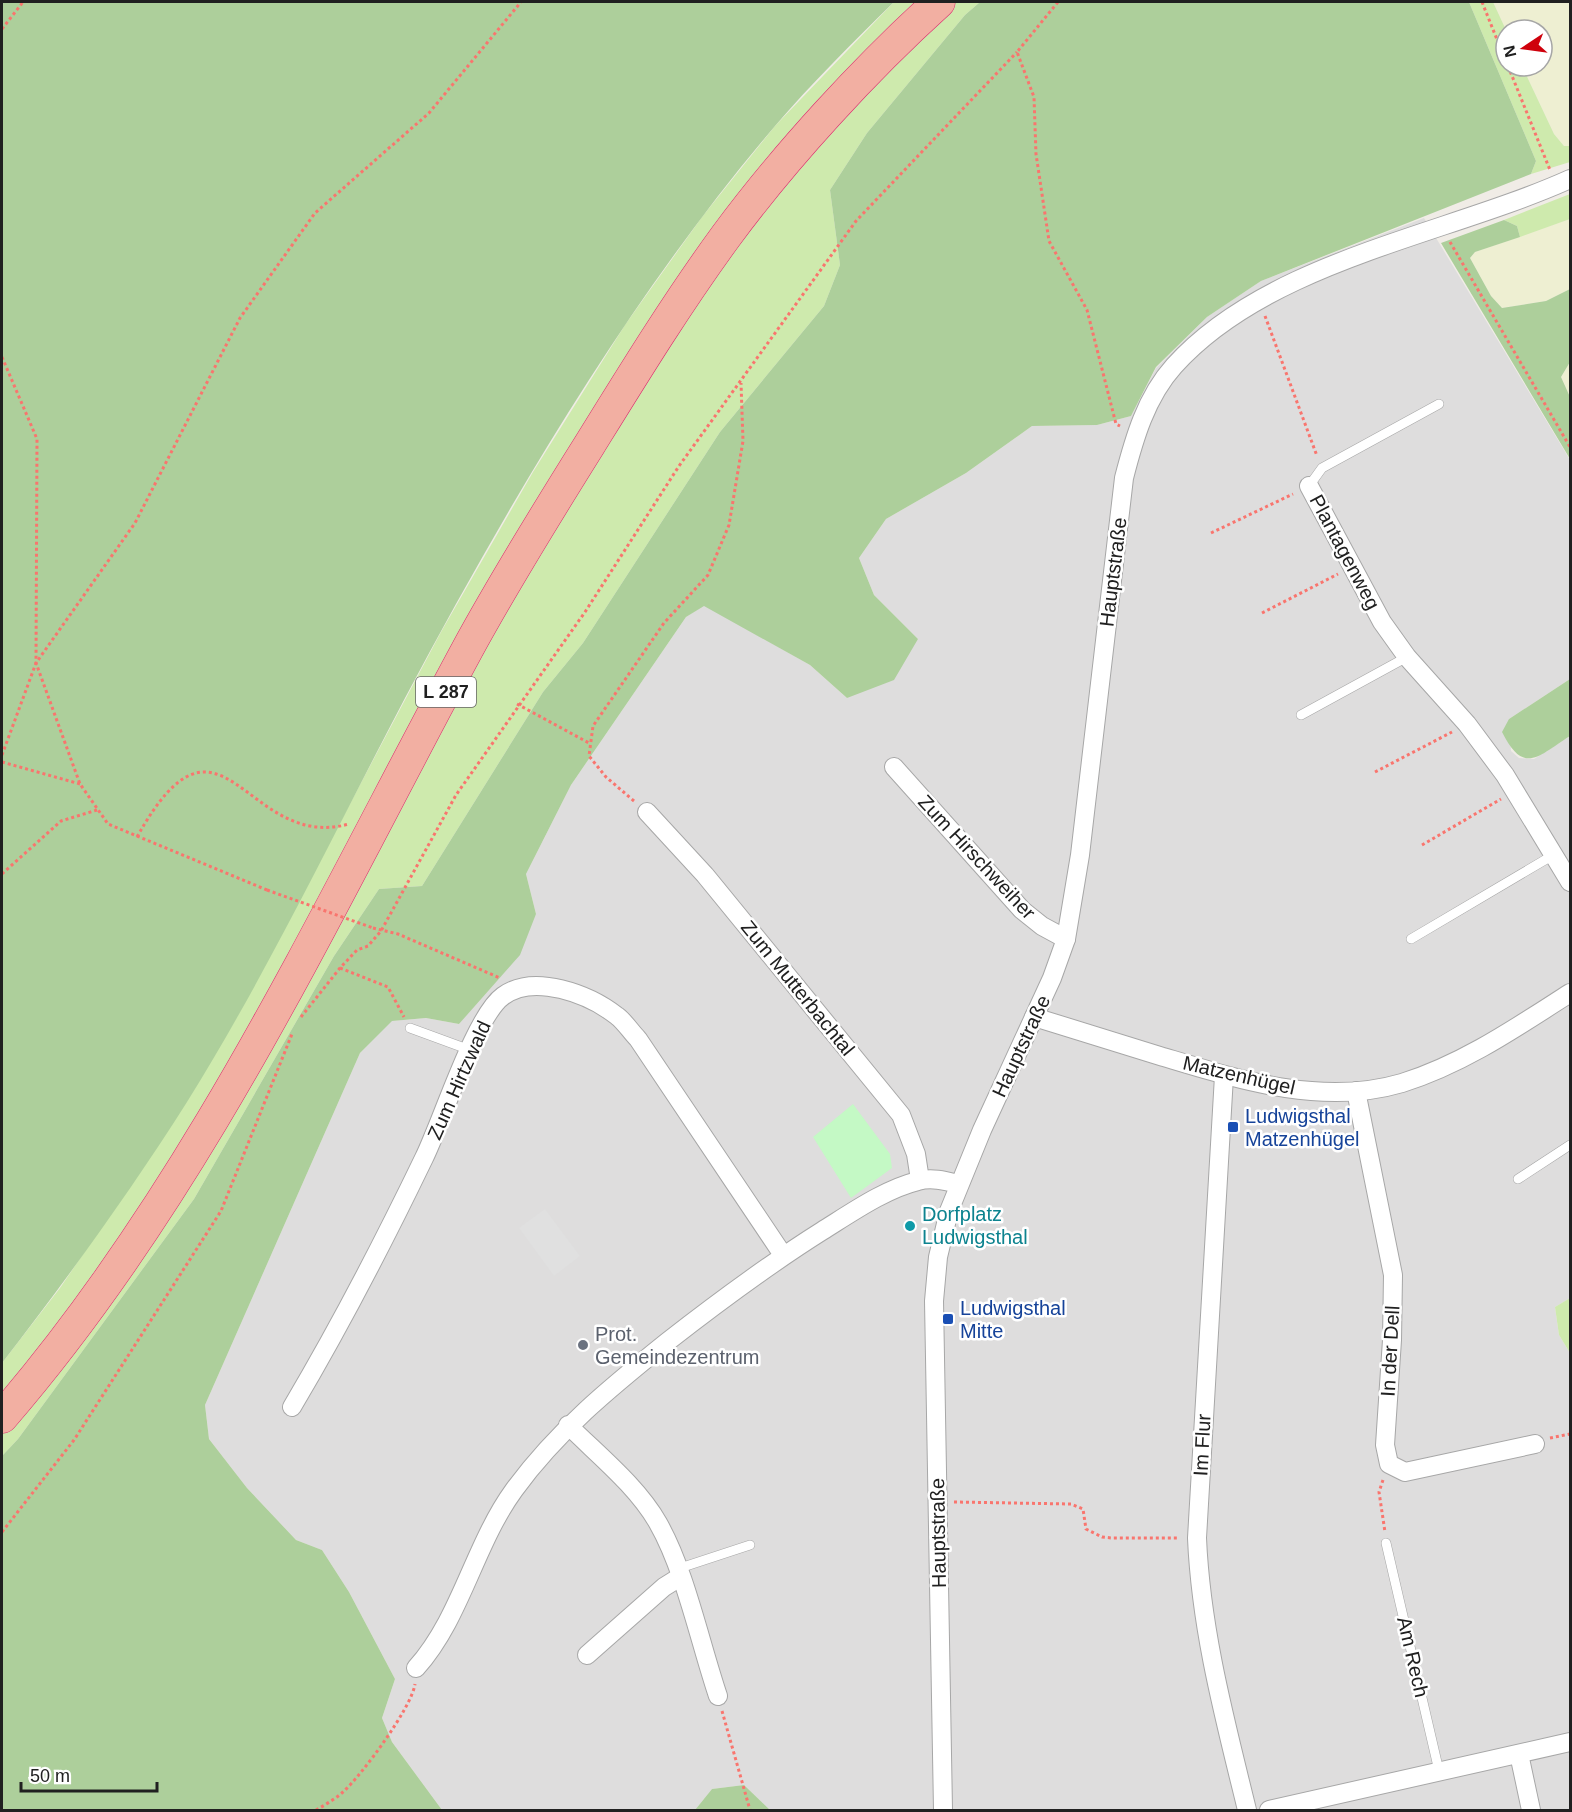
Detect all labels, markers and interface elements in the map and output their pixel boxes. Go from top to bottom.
north arrow [1494,18,1554,78]
text: N [1500,44,1519,59]
street label: Plantagenweg [1306,491,1384,613]
street label: Hauptstraße [1095,516,1131,628]
road number: L 287 [416,677,476,707]
street label: Zum Hirschweiher [914,791,1040,924]
street label: Zum Mutterbachtal [737,916,859,1060]
street label: Hauptstraße [988,991,1054,1101]
street label: Zum Hirtzwald [423,1017,495,1143]
street label: Matzenhügel [1181,1051,1297,1099]
place label: Ludwigsthal Matzenhügel [1245,1105,1360,1150]
marker: Ludwigsthal Matzenhügel [1226,1120,1240,1134]
place label: Dorfplatz Ludwigsthal [922,1203,1028,1248]
marker: Dorfplatz Ludwigsthal [903,1219,917,1233]
place label: Ludwigsthal Mitte [960,1297,1066,1342]
street label: In der Dell [1377,1305,1403,1397]
marker: Ludwigsthal Mitte [941,1312,955,1326]
place label: Prot. Gemeindezentrum [595,1323,760,1368]
marker: Prot. Gemeindezentrum [576,1338,590,1352]
street label: Im Flur [1189,1413,1215,1477]
street label: Hauptstraße [926,1478,950,1588]
street label: Am Rech [1393,1614,1433,1700]
scale bar [21,1755,158,1793]
text: 50 m [30,1766,70,1786]

